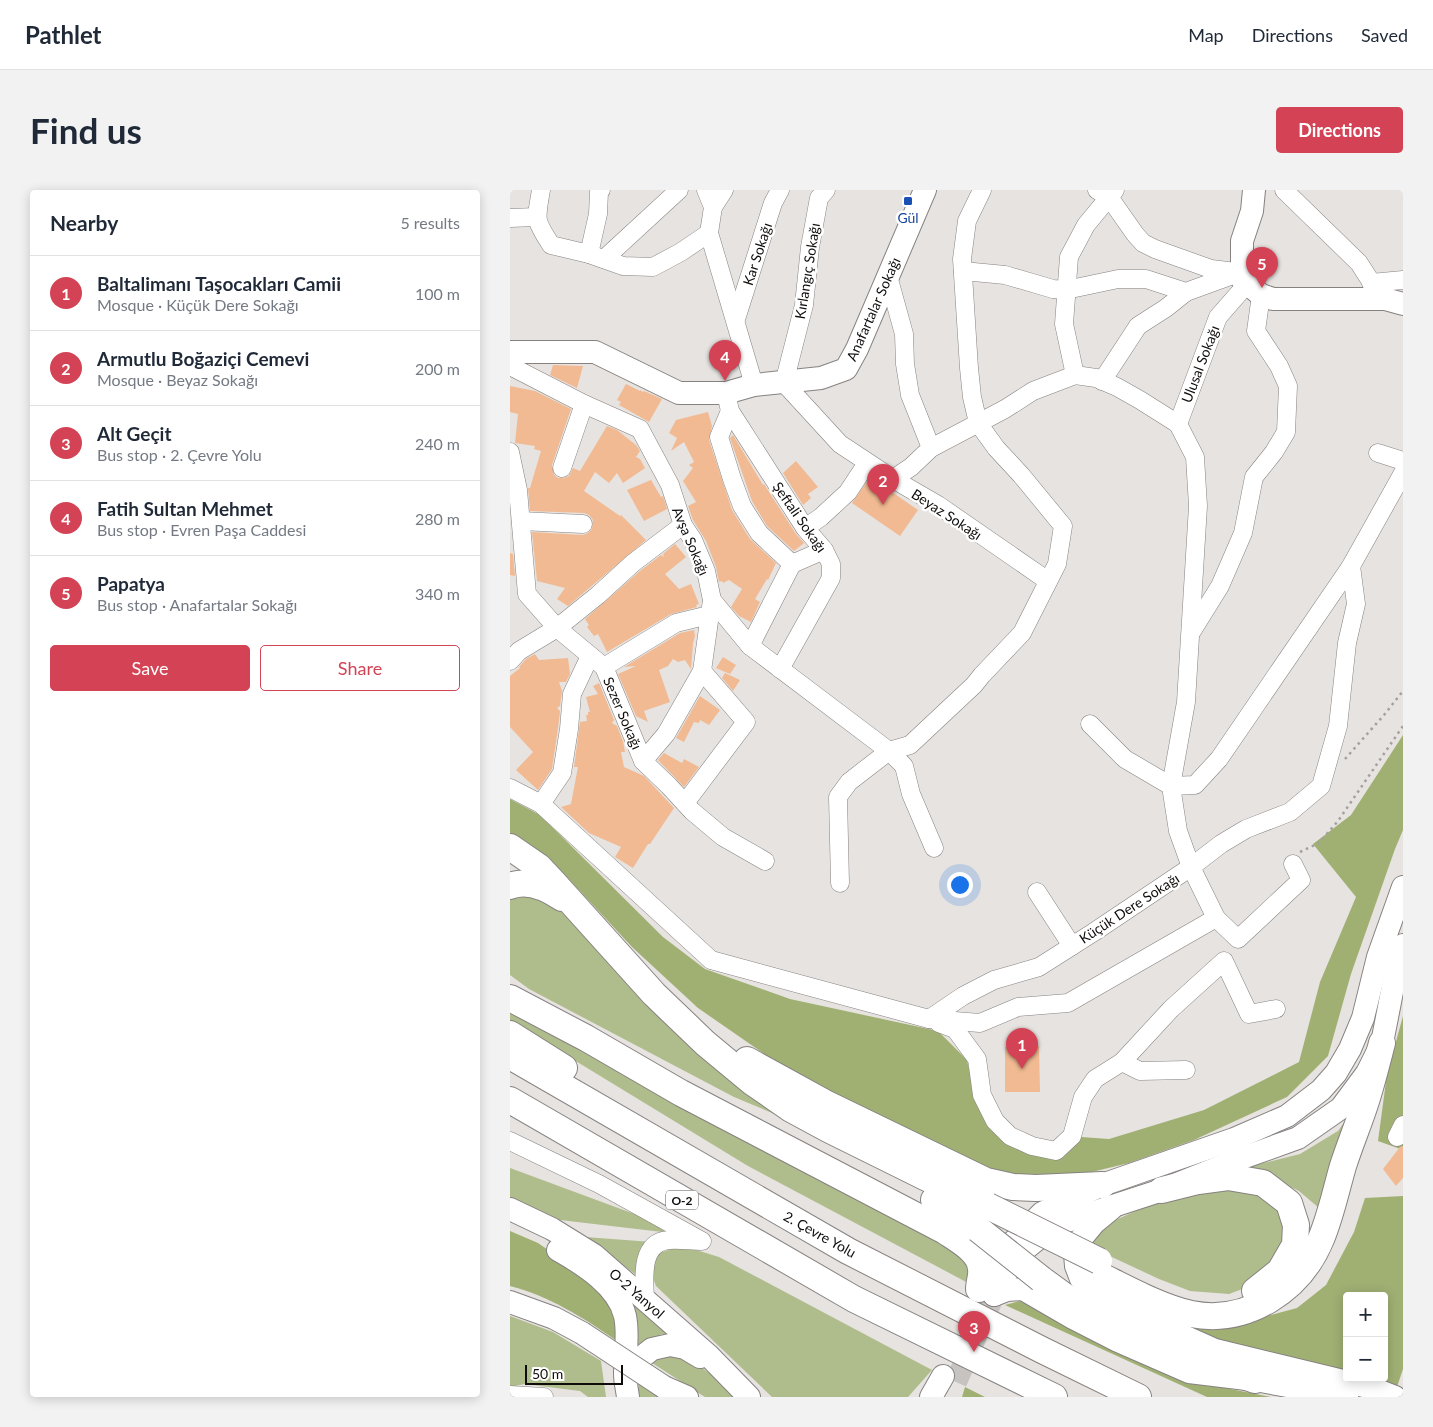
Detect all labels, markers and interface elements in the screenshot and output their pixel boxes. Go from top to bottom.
text: Pathlet [25,20,102,49]
text: Map [1188,24,1224,46]
text: Directions [1252,24,1333,46]
text: Saved [1361,24,1408,46]
button: Directions [1276,107,1403,153]
text: Find us [30,109,142,151]
marker: Gül [902,195,914,207]
place label: Gül [897,209,919,226]
text: Nearby [50,210,118,235]
text: 5 results [400,213,460,232]
street label: Kar Sokağı [739,221,775,287]
street label: Kırlangıç Sokağı [791,222,823,320]
pin: 5 [1246,247,1278,288]
street label: Anafartalar Sokağı [842,254,904,364]
text: Baltalimanı Taşocakları Camii [97,272,341,295]
text: 1 [61,284,71,303]
text: 100 m [415,284,460,303]
text: Mosque · Küçük Dere Sokağı [97,295,299,314]
street label: Ulusal Sokağı [1177,323,1223,405]
pin: 4 [709,340,741,381]
text: Armutlu Boğaziçi Cemevi [97,347,309,370]
text: 2 [61,359,71,378]
text: 200 m [415,359,460,378]
text: Mosque · Beyaz Sokağı [97,370,258,389]
text: Alt Geçit [97,422,171,445]
text: 3 [61,434,71,453]
text: 240 m [415,434,460,453]
text: Bus stop · 2. Çevre Yolu [97,445,262,464]
pin: 2 [867,464,899,505]
street label: Şeftali Sokağı [770,479,830,555]
street label: Beyaz Sokağı [909,485,985,543]
text: Fatih Sultan Mehmet [97,497,273,520]
street label: Avşa Sokağı [669,504,713,578]
text: 4 [61,509,71,528]
text: 280 m [415,509,460,528]
text: Bus stop · Evren Paşa Caddesi [97,520,306,539]
text: Papatya [97,572,165,595]
text: 5 [61,584,71,603]
text: 340 m [415,584,460,603]
text: Bus stop · Anafartalar Sokağı [97,595,297,614]
button: Save [50,645,250,691]
button: Share [260,645,460,691]
street label: Sezer Sokağı [600,674,646,752]
street label: Küçük Dere Sokağı [1076,869,1182,947]
your location [947,872,973,898]
pin: 1 [1006,1028,1038,1069]
road number: O-2 [666,1190,698,1210]
street label: 2. Çevre Yolu [781,1207,859,1261]
street label: O-2 Yanyol [606,1264,668,1322]
map controls [1343,1292,1388,1382]
button: + [1343,1292,1388,1337]
pin: 3 [958,1311,990,1352]
button: − [1343,1337,1388,1382]
scale bar [525,1362,622,1385]
text: 50 m [532,1365,563,1382]

